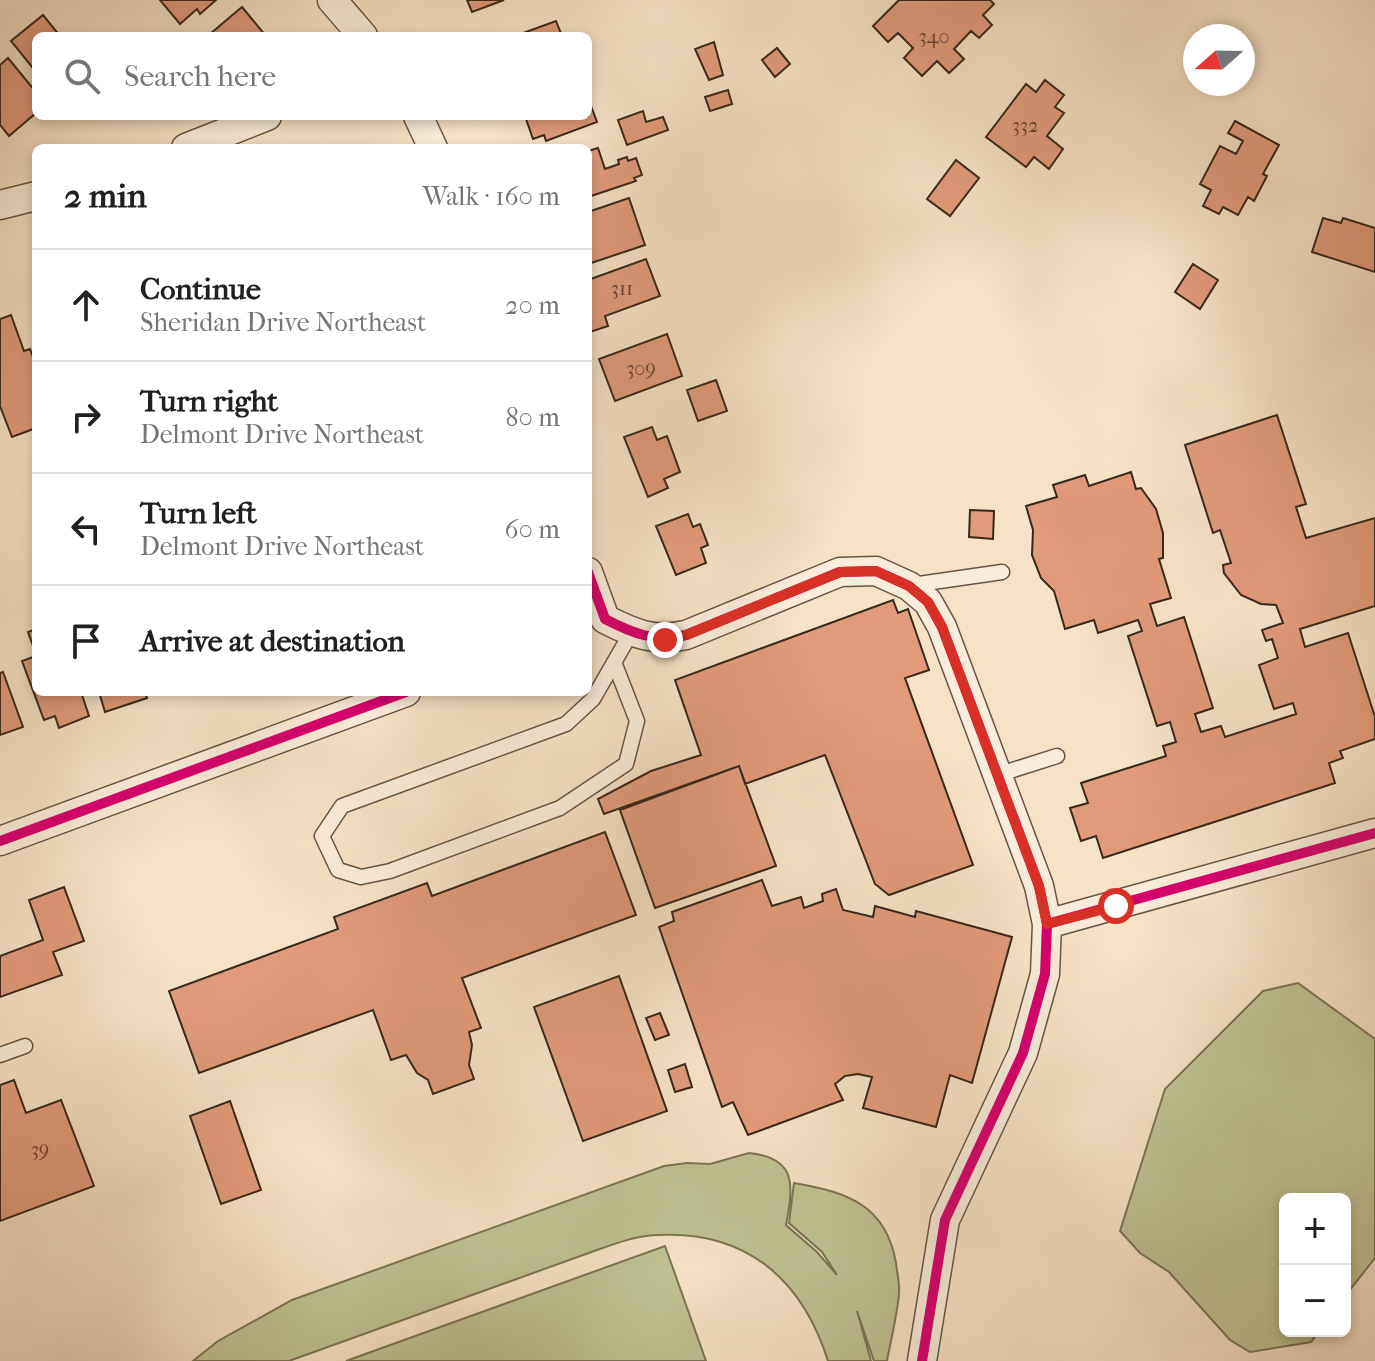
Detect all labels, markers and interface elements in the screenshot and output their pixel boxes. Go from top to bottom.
north arrow [1183,24,1255,96]
house number: 340 [918,25,950,48]
search box [32,32,592,120]
icon: search [60,54,104,98]
text: Search here [124,59,276,94]
house number: 332 [1012,114,1038,137]
text: 2 min [64,176,147,216]
text: Walk · 160 m [422,181,560,212]
text: Continue [140,272,261,307]
house number: 311 [611,277,633,300]
icon: ahead [64,283,108,327]
text: 20 m [505,290,560,321]
text: Sheridan Drive Northeast [140,307,426,338]
house number: 309 [626,357,656,380]
text: Turn right [140,384,278,419]
icon: right [64,395,108,439]
text: 80 m [505,402,560,433]
text: Delmont Drive Northeast [140,419,424,450]
text: Turn left [140,496,257,531]
icon: left [64,507,108,551]
text: 60 m [504,514,560,545]
text: Delmont Drive Northeast [140,531,424,562]
icon: arrive [64,619,108,663]
route end [647,622,683,658]
text: Arrive at destination [140,624,405,659]
route start [1098,888,1134,924]
house number: 39 [31,1138,49,1161]
map controls [1279,1193,1351,1337]
button: + [1279,1193,1351,1265]
button: − [1279,1265,1351,1337]

